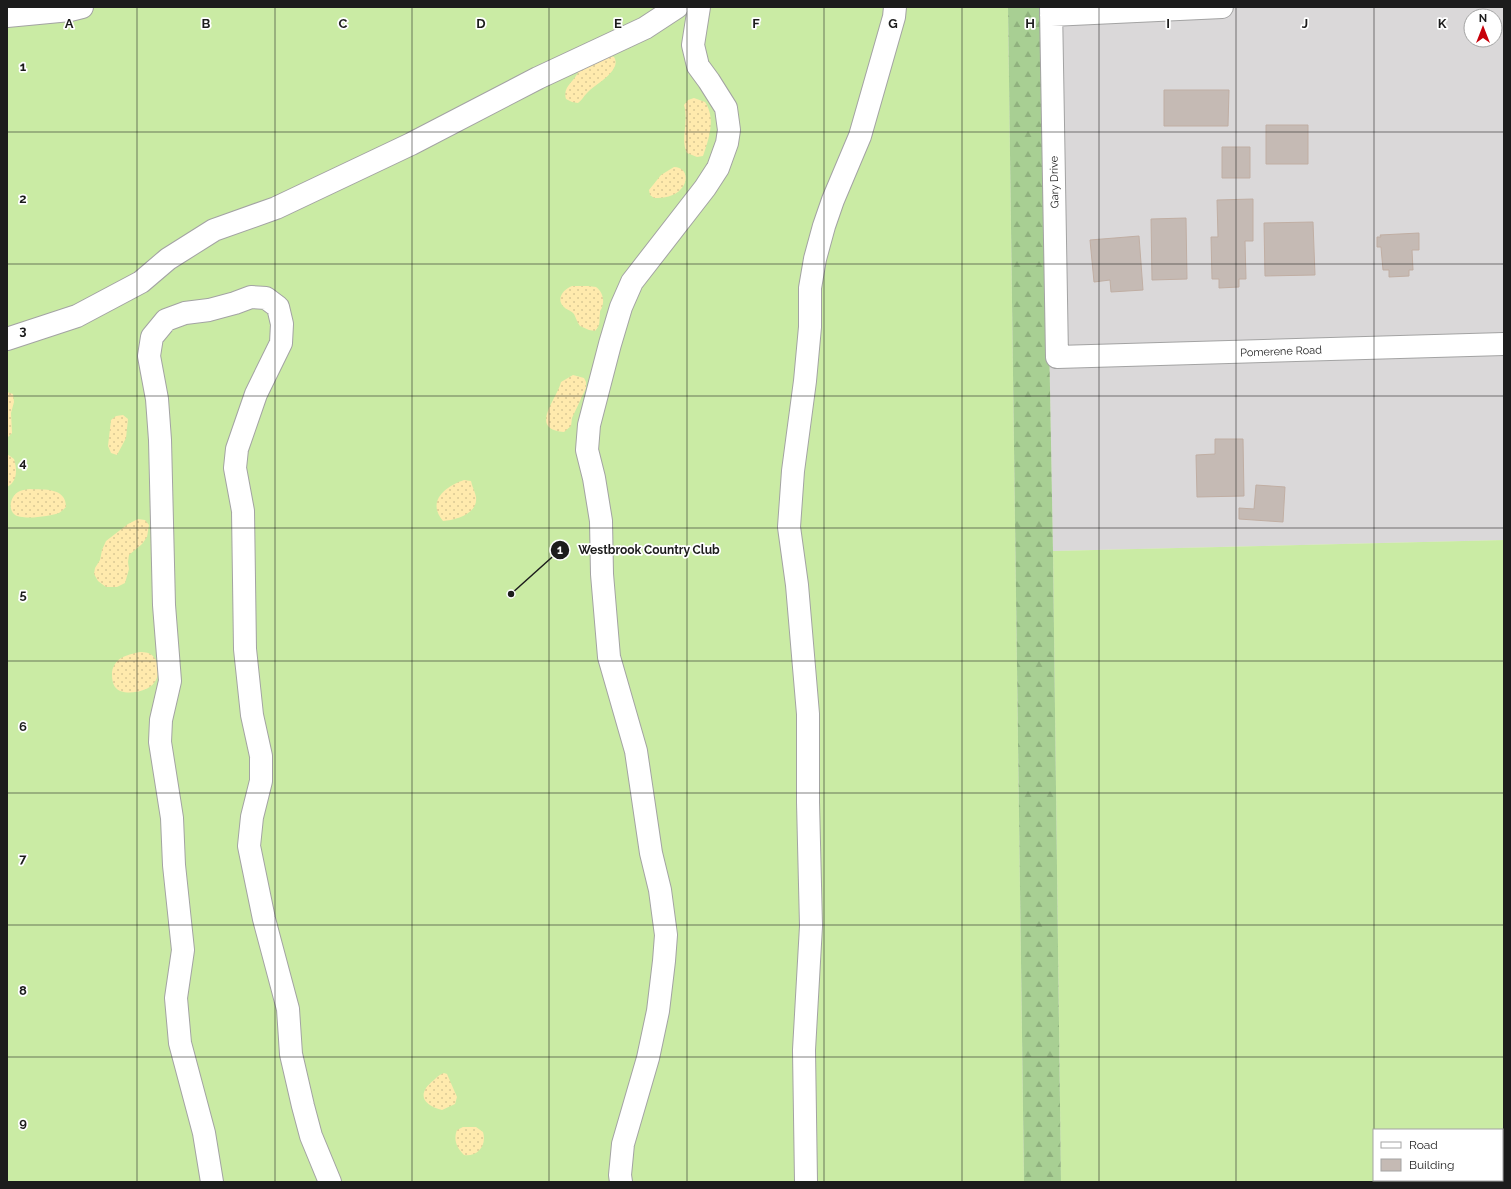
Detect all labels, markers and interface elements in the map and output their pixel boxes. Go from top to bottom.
north arrow [1463,8,1503,48]
text: N [1479,12,1487,25]
text: A [65,16,74,31]
text: B [202,16,211,31]
text: C [339,16,348,31]
text: D [476,16,486,31]
text: E [614,16,622,31]
text: F [752,16,760,31]
text: G [888,16,898,31]
text: H [1025,16,1035,31]
text: I [1166,16,1170,31]
text: J [1302,16,1308,31]
text: K [1438,16,1447,31]
text: 1 [20,59,27,74]
street label: Gary Drive [1048,155,1061,208]
text: 2 [19,191,27,206]
text: 3 [19,323,27,338]
street label: Pomerene Road [1240,344,1322,359]
text: 4 [19,455,27,470]
callout: Westbrook Country Club [550,538,727,562]
text: 1 [557,543,563,557]
text: Westbrook Country Club [578,543,720,557]
text: 5 [19,587,27,602]
text: 6 [19,719,27,734]
text: 7 [19,851,27,866]
text: 8 [19,983,27,998]
text: 9 [19,1115,27,1130]
legend [1373,1129,1503,1181]
text: Road [1409,1138,1438,1152]
text: Building [1409,1158,1455,1172]

